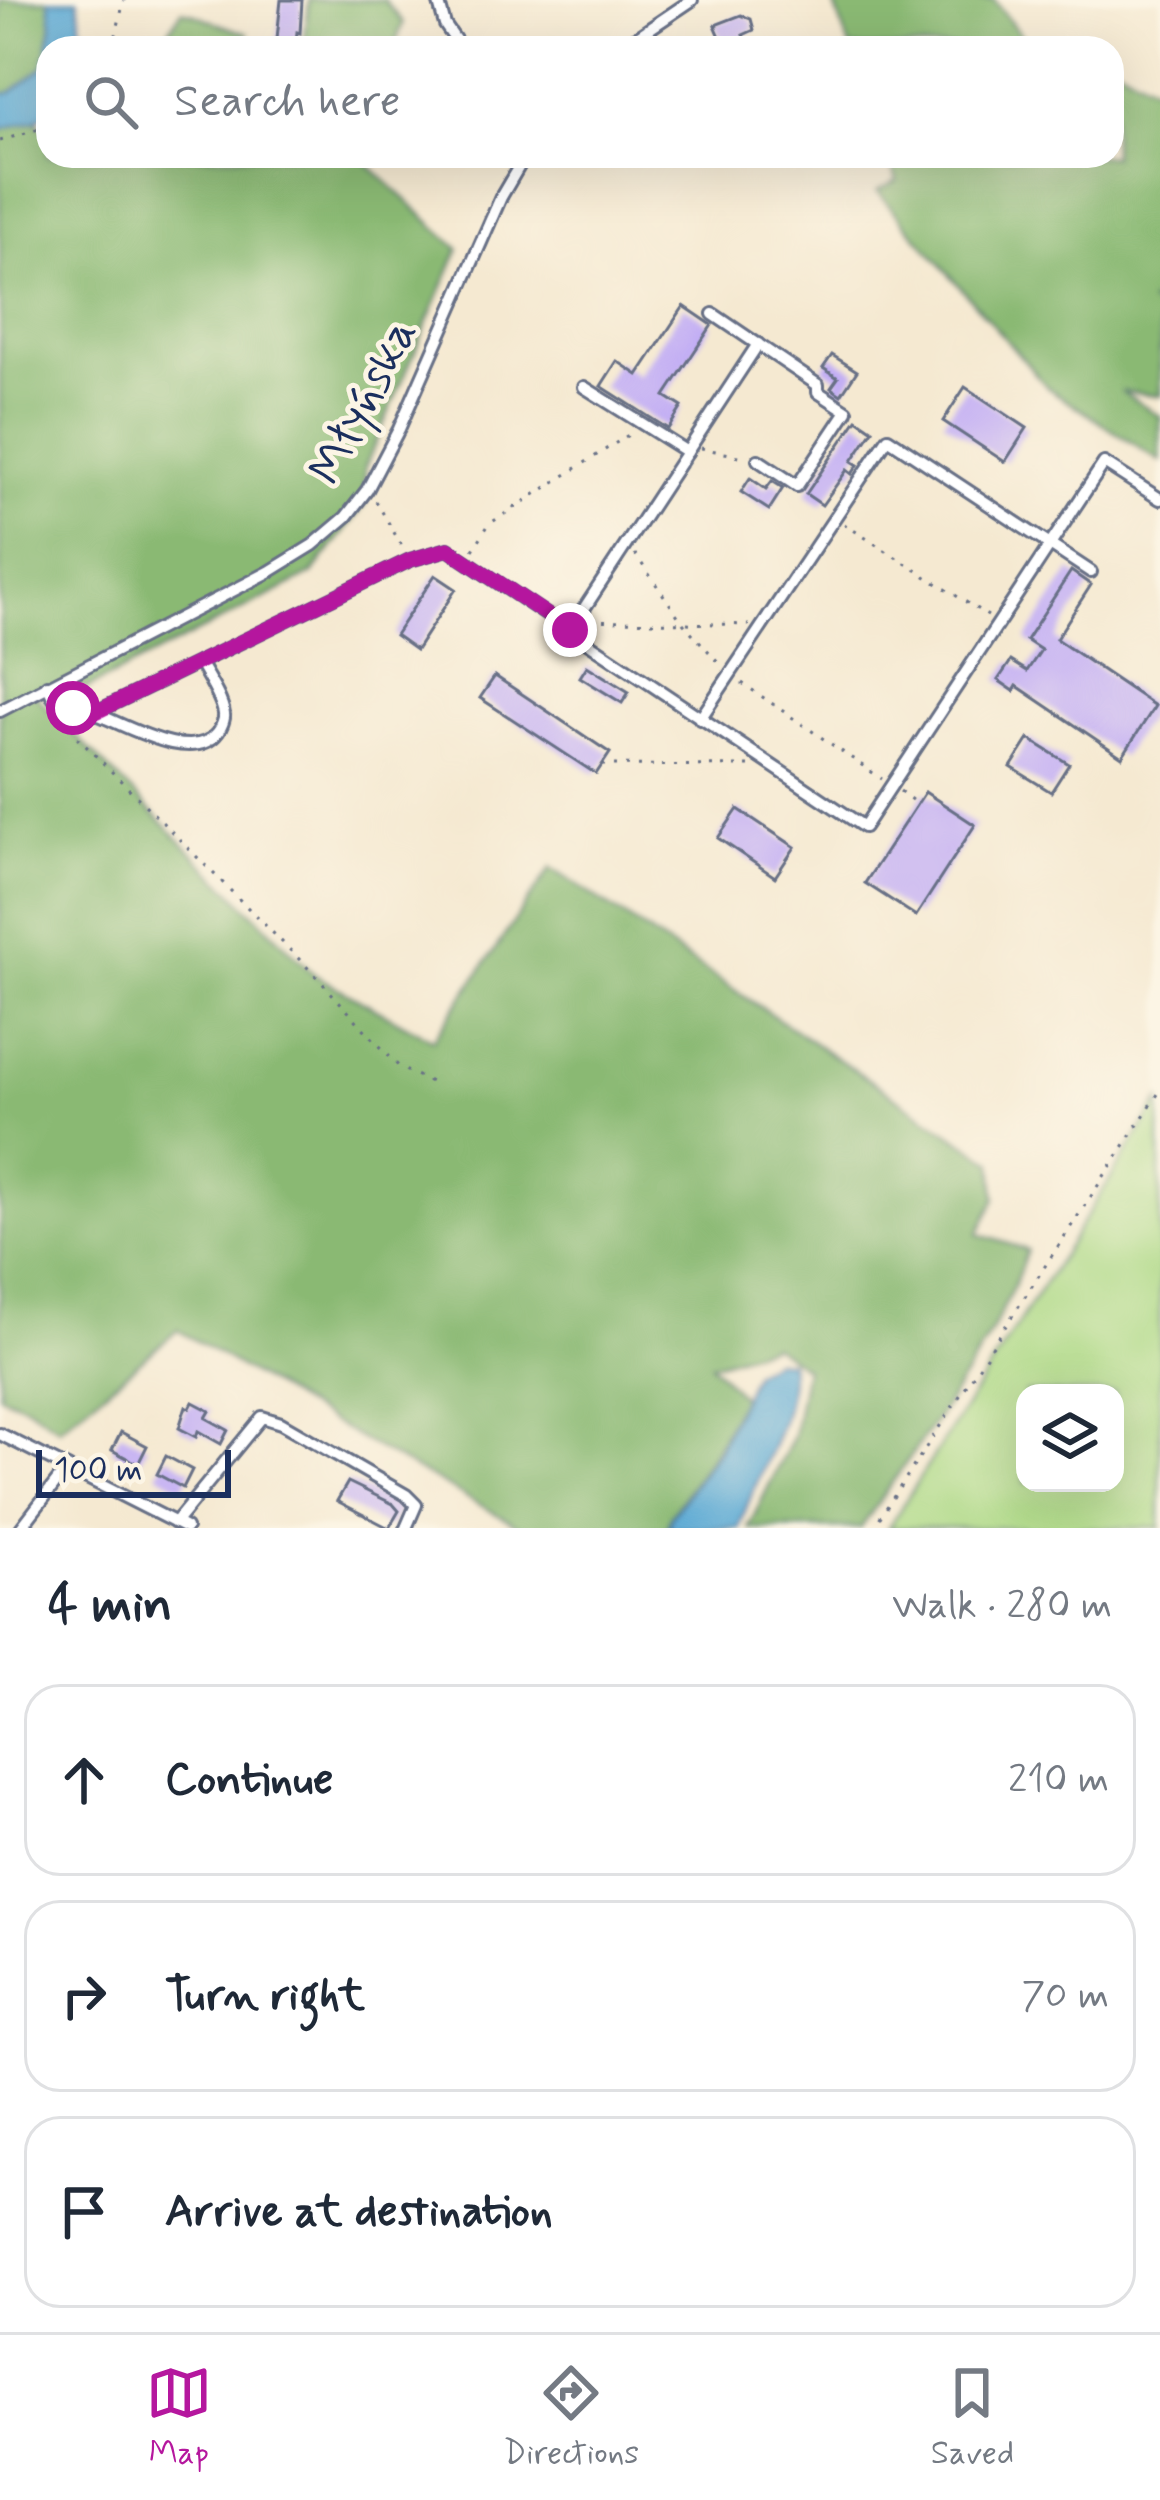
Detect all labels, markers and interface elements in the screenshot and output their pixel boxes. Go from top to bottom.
search box [36,36,1124,168]
icon: search [78,69,144,135]
text: Search here [174,73,401,132]
street label: Młyńska [295,308,433,496]
route end [543,603,597,657]
route start [46,681,100,735]
map controls [1016,1384,1124,1492]
button: layers [1016,1384,1124,1492]
scale bar [36,1444,231,1497]
text: 100 m [54,1449,143,1493]
text: 4 min [48,1573,172,1639]
text: Walk · 280 m [892,1581,1112,1632]
icon: ahead [51,1747,117,1813]
text: Continue [165,1751,333,1810]
text: 210 m [1008,1755,1109,1806]
icon: right [51,1963,117,2029]
text: Turn right [165,1967,365,2026]
text: 70 m [1021,1971,1109,2022]
icon: arrive [51,2179,117,2245]
text: Arrive at destination [165,2183,553,2242]
tab: Map [146,2360,212,2476]
tab: Directions [503,2360,639,2476]
tab: Saved [931,2360,1014,2476]

